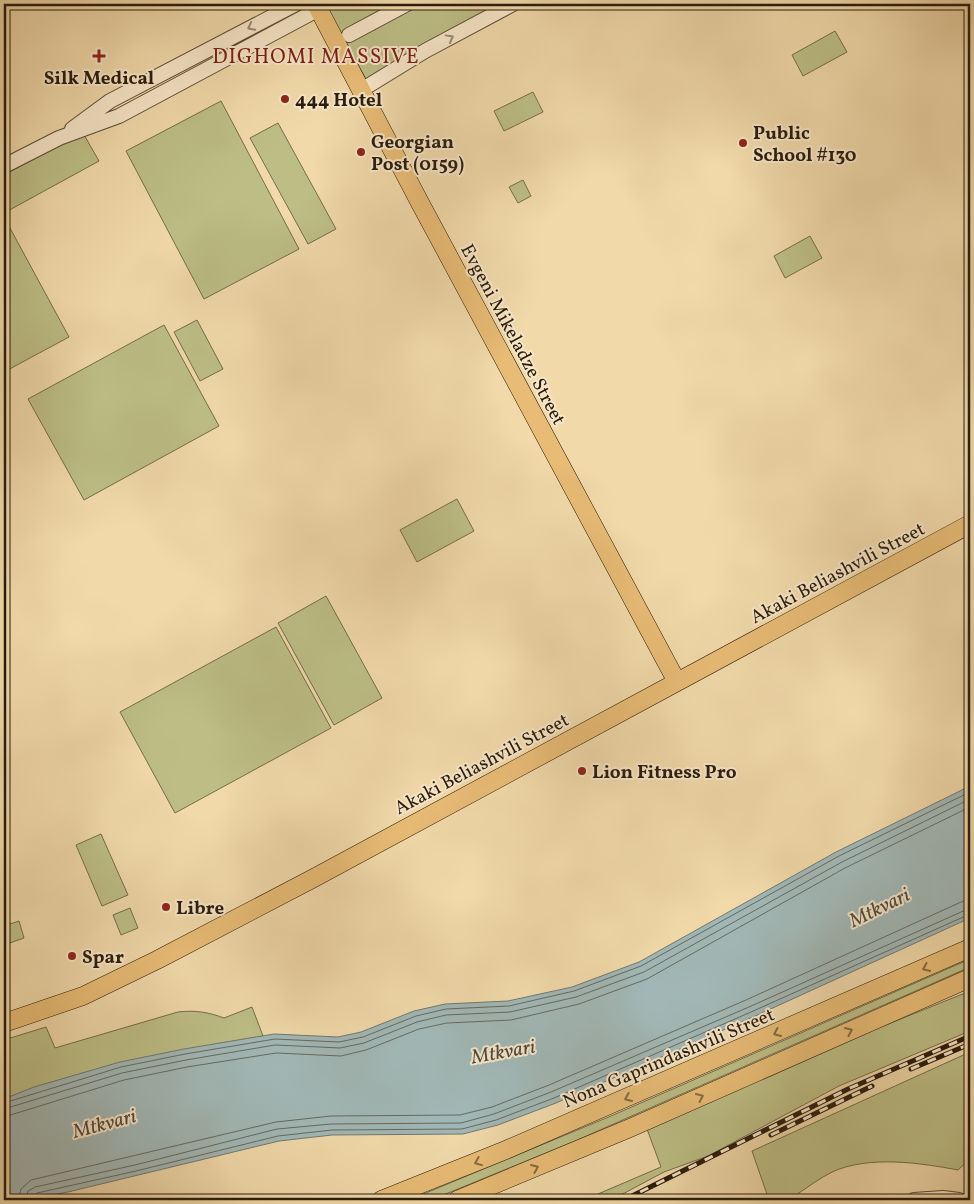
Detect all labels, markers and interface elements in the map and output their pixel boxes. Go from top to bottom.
one-way arrow [248,21,257,31]
one-way arrow [444,34,453,44]
district label: DIGHOMI MASSIVE [212,43,420,72]
marker: Silk Medical [92,49,106,63]
place label: Silk Medical [44,66,154,92]
place label: 444 Hotel [295,88,382,114]
marker: 444 Hotel [279,93,291,105]
place label: Public School #130 [753,121,857,169]
place label: Georgian Post (0159) [371,130,464,178]
marker: Public School #130 [737,137,749,149]
marker: Georgian Post (0159) [355,146,367,158]
street label: Evgeni Mikeladze Street [453,240,571,430]
street label: Akaki Beliashvili Street [746,517,930,631]
street label: Akaki Beliashvili Street [390,708,574,822]
place label: Lion Fitness Pro [592,760,737,786]
marker: Lion Fitness Pro [576,765,588,777]
water label: Mtkvari [844,882,916,936]
place label: Libre [176,896,224,922]
marker: Libre [160,901,172,913]
place label: Spar [82,945,124,971]
marker: Spar [66,950,78,962]
one-way arrow [922,961,931,972]
street label: Nona Gaprindashvili Street [559,1002,779,1115]
one-way arrow [773,1027,782,1038]
one-way arrow [844,1027,853,1038]
water label: Mtkvari [468,1033,539,1073]
one-way arrow [624,1091,633,1102]
one-way arrow [695,1093,704,1104]
water label: Mtkvari [69,1103,140,1147]
one-way arrow [474,1156,483,1166]
one-way arrow [530,1164,539,1175]

